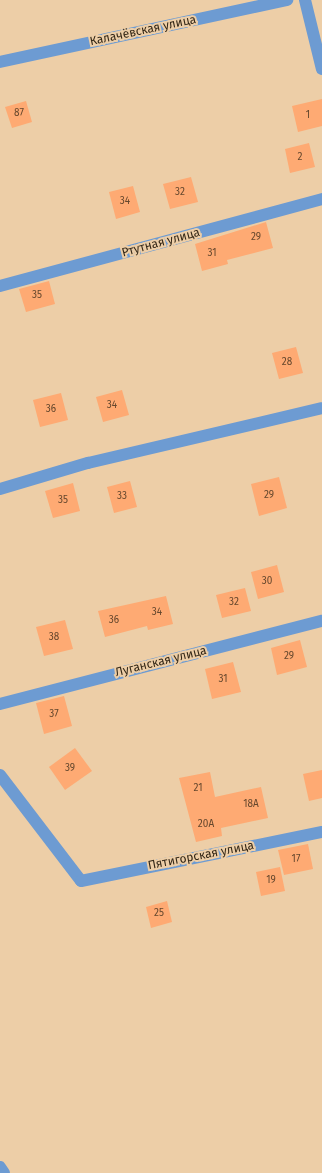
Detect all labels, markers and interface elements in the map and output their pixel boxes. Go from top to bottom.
street label: Калачёвская улица [89,13,197,49]
house number: 87 [14,108,24,120]
house number: 1 [306,110,310,122]
house number: 2 [298,152,302,164]
house number: 32 [175,187,185,199]
house number: 34 [120,196,130,208]
street label: Ртутная улица [120,226,202,260]
house number: 29 [251,232,261,244]
house number: 31 [207,248,217,260]
house number: 35 [32,290,42,302]
house number: 28 [282,357,292,369]
house number: 34 [107,400,117,412]
house number: 36 [46,404,56,416]
house number: 29 [264,490,274,502]
house number: 33 [117,491,127,503]
house number: 35 [58,495,68,507]
house number: 30 [262,576,272,588]
house number: 32 [229,597,239,609]
house number: 34 [152,607,162,619]
house number: 36 [109,615,119,627]
house number: 38 [49,632,59,644]
street label: Луганская улица [114,644,208,680]
house number: 29 [284,651,294,663]
house number: 31 [218,674,228,686]
house number: 37 [49,709,59,721]
house number: 39 [65,763,75,775]
house number: 21 [193,783,203,795]
house number: 18А [243,799,259,811]
house number: 20А [198,819,214,831]
street label: Пятигорская улица [147,839,255,873]
house number: 17 [292,854,300,866]
house number: 19 [266,875,276,887]
house number: 25 [154,908,164,920]

